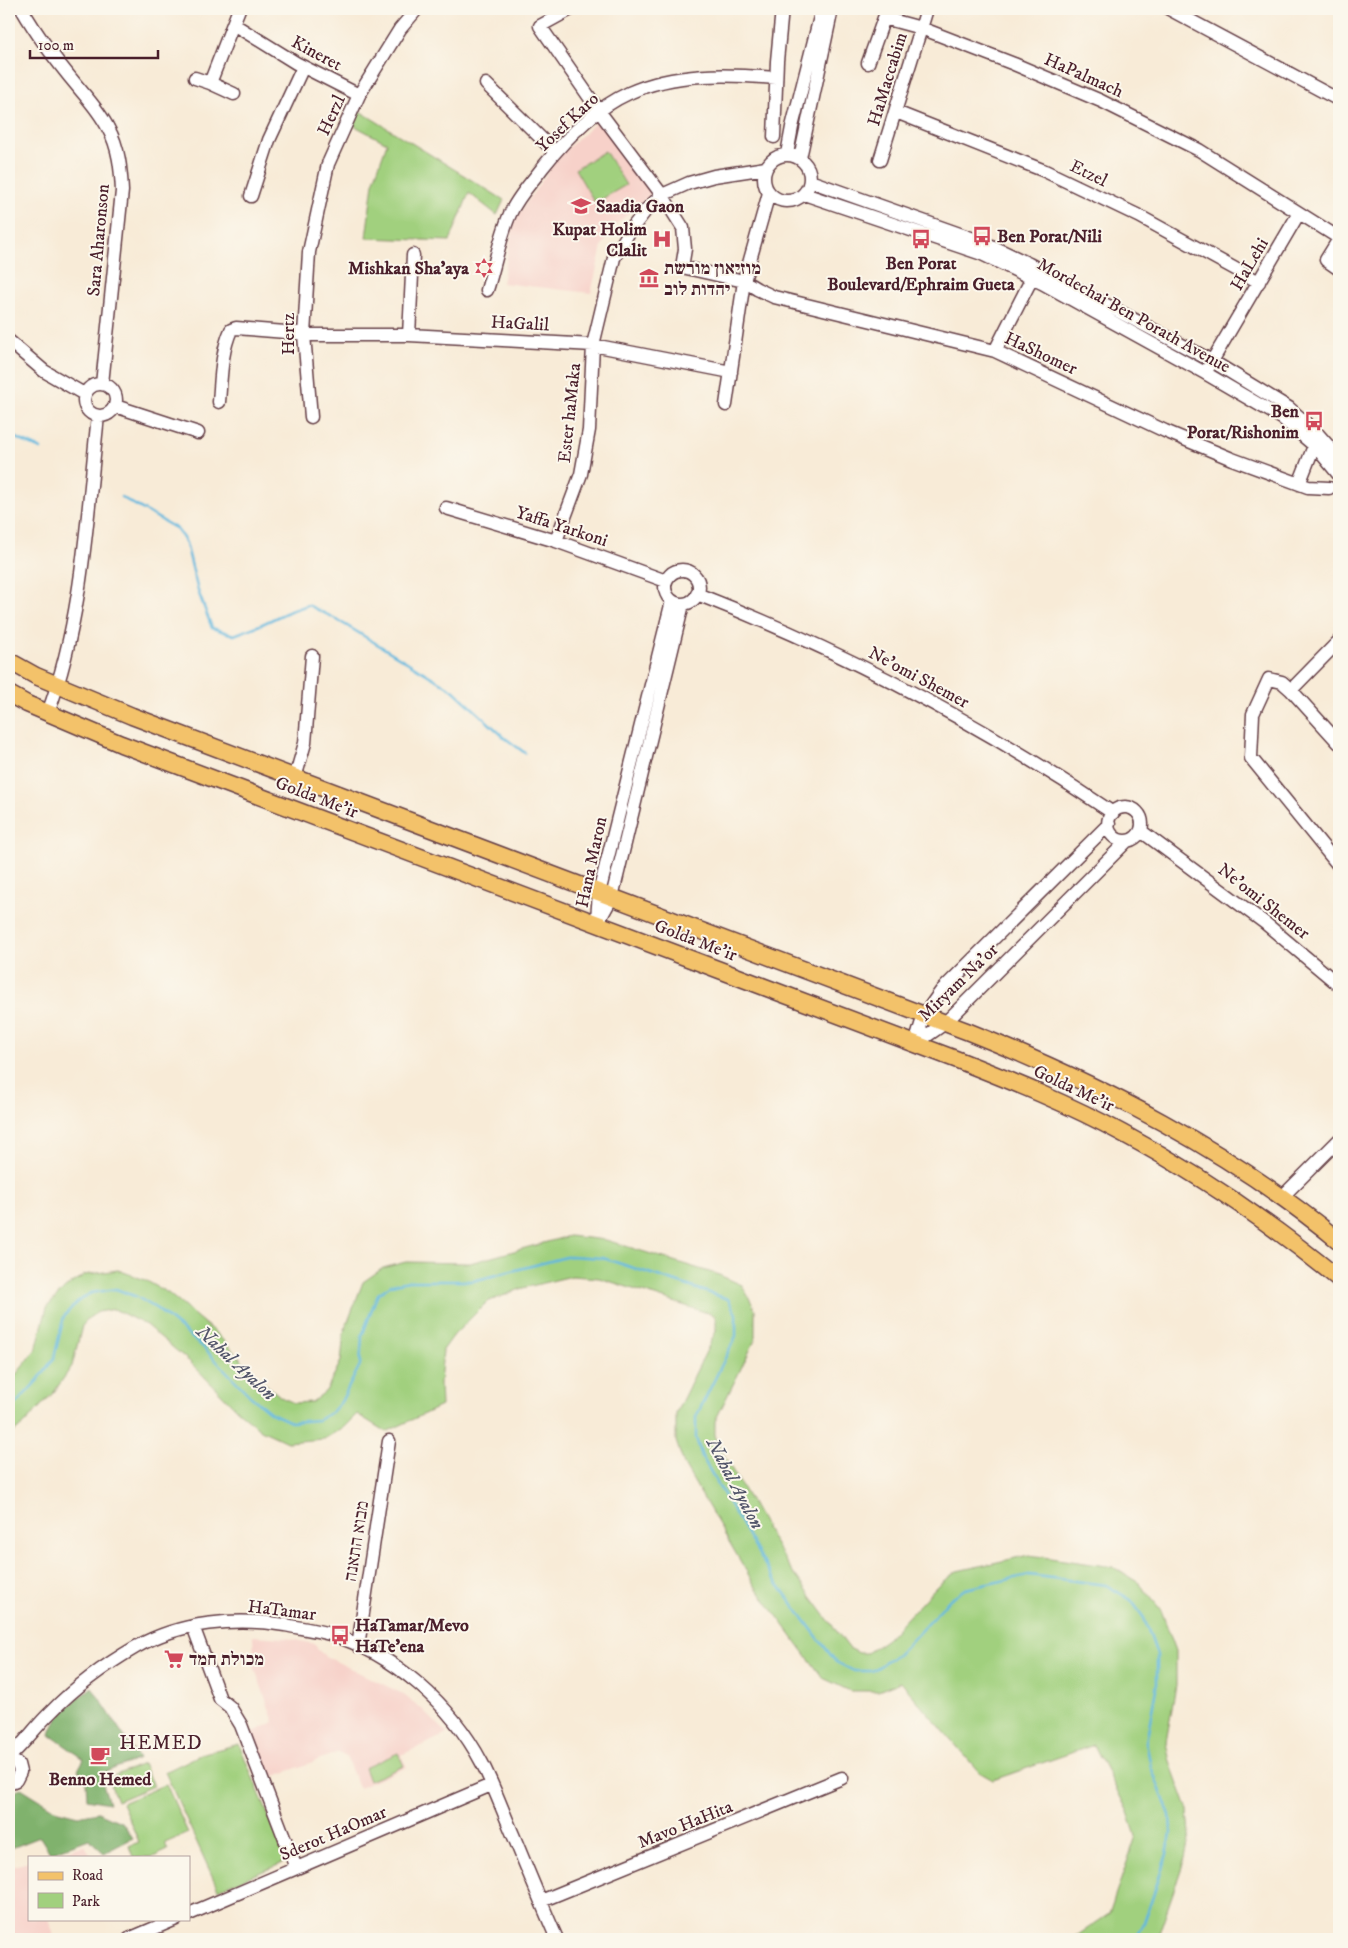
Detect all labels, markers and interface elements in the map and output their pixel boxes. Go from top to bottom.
scale bar [30,28,158,60]
street label: HaMaccabim [863,30,913,129]
street label: Kineret [288,31,346,76]
text: 100 m [38,36,74,55]
street label: HaPalmach [1040,49,1127,103]
street label: Yosef Karo [532,88,604,157]
street label: Herzl [313,91,351,139]
street label: Etzel [1066,155,1112,193]
street label: Sara Aharonson [83,182,115,297]
school or university icon: Saadia Gaon [570,195,592,217]
place label: Saadia Gaon [596,196,685,218]
place label: Kupat Holim Clalit [552,219,647,262]
bus stop icon: Ben Porat/Nili [971,225,993,247]
place label: Ben Porat/Nili [997,226,1102,248]
hospital icon: Kupat Holim Clalit [651,228,673,250]
bus stop icon: Ben Porat Boulevard/Ephraim Gueta [910,228,932,250]
street label: HaLehi [1226,234,1274,295]
place label: Ben Porat Boulevard/Ephraim Gueta [827,253,1015,296]
street label: Mordechai Ben Porath Avenue [1033,254,1234,378]
synagogue icon: Mishkan Sha'aya [473,257,495,279]
place label: Mishkan Sha'aya [348,258,469,280]
place label: מוזיאון מורשת יהדות לוב [664,258,761,301]
museum icon: מוזיאון מורשת יהדות לוב [638,267,660,289]
street label: HaGalil [490,311,550,337]
street label: Hertz [278,313,300,355]
street label: HaShomer [1001,327,1081,380]
street label: Ester haMaka [554,362,586,464]
place label: Ben Porat/Rishonim [1187,401,1300,444]
bus stop icon: Ben Porat/Rishonim [1303,410,1325,432]
street label: Yaffa Yarkoni [513,502,610,552]
street label: Ne'omi Shemer [864,642,973,714]
street label: Golda Me'ir [272,772,361,824]
street label: Hana Maron [572,814,612,910]
street label: Ne'omi Shemer [1213,859,1314,945]
street label: Golda Me'ir [651,915,740,967]
street label: Miryam Na'or [914,939,1004,1026]
street label: Golda Me'ir [1030,1061,1118,1117]
water label: Nahal Ayalon [191,1320,281,1406]
water label: Nahal Ayalon [701,1433,769,1534]
street label: מבוא התאנה [340,1499,374,1583]
street label: HaTamar [246,1596,318,1626]
place label: HaTamar/Mevo HaTe'ena [355,1615,469,1658]
bus stop icon: HaTamar/Mevo HaTe'ena [329,1624,351,1646]
supermarket icon: מכולת חמד [163,1648,185,1670]
place label: מכולת חמד [189,1649,264,1671]
district label: HEMED [119,1731,203,1756]
cafe icon: Benno Hemed [89,1744,111,1766]
place label: Benno Hemed [49,1769,152,1791]
street label: Mavo HaHita [635,1796,736,1854]
street label: Sderot HaOmar [276,1801,391,1866]
legend [28,1856,190,1920]
text: Road [72,1866,104,1885]
text: Park [72,1892,101,1911]

